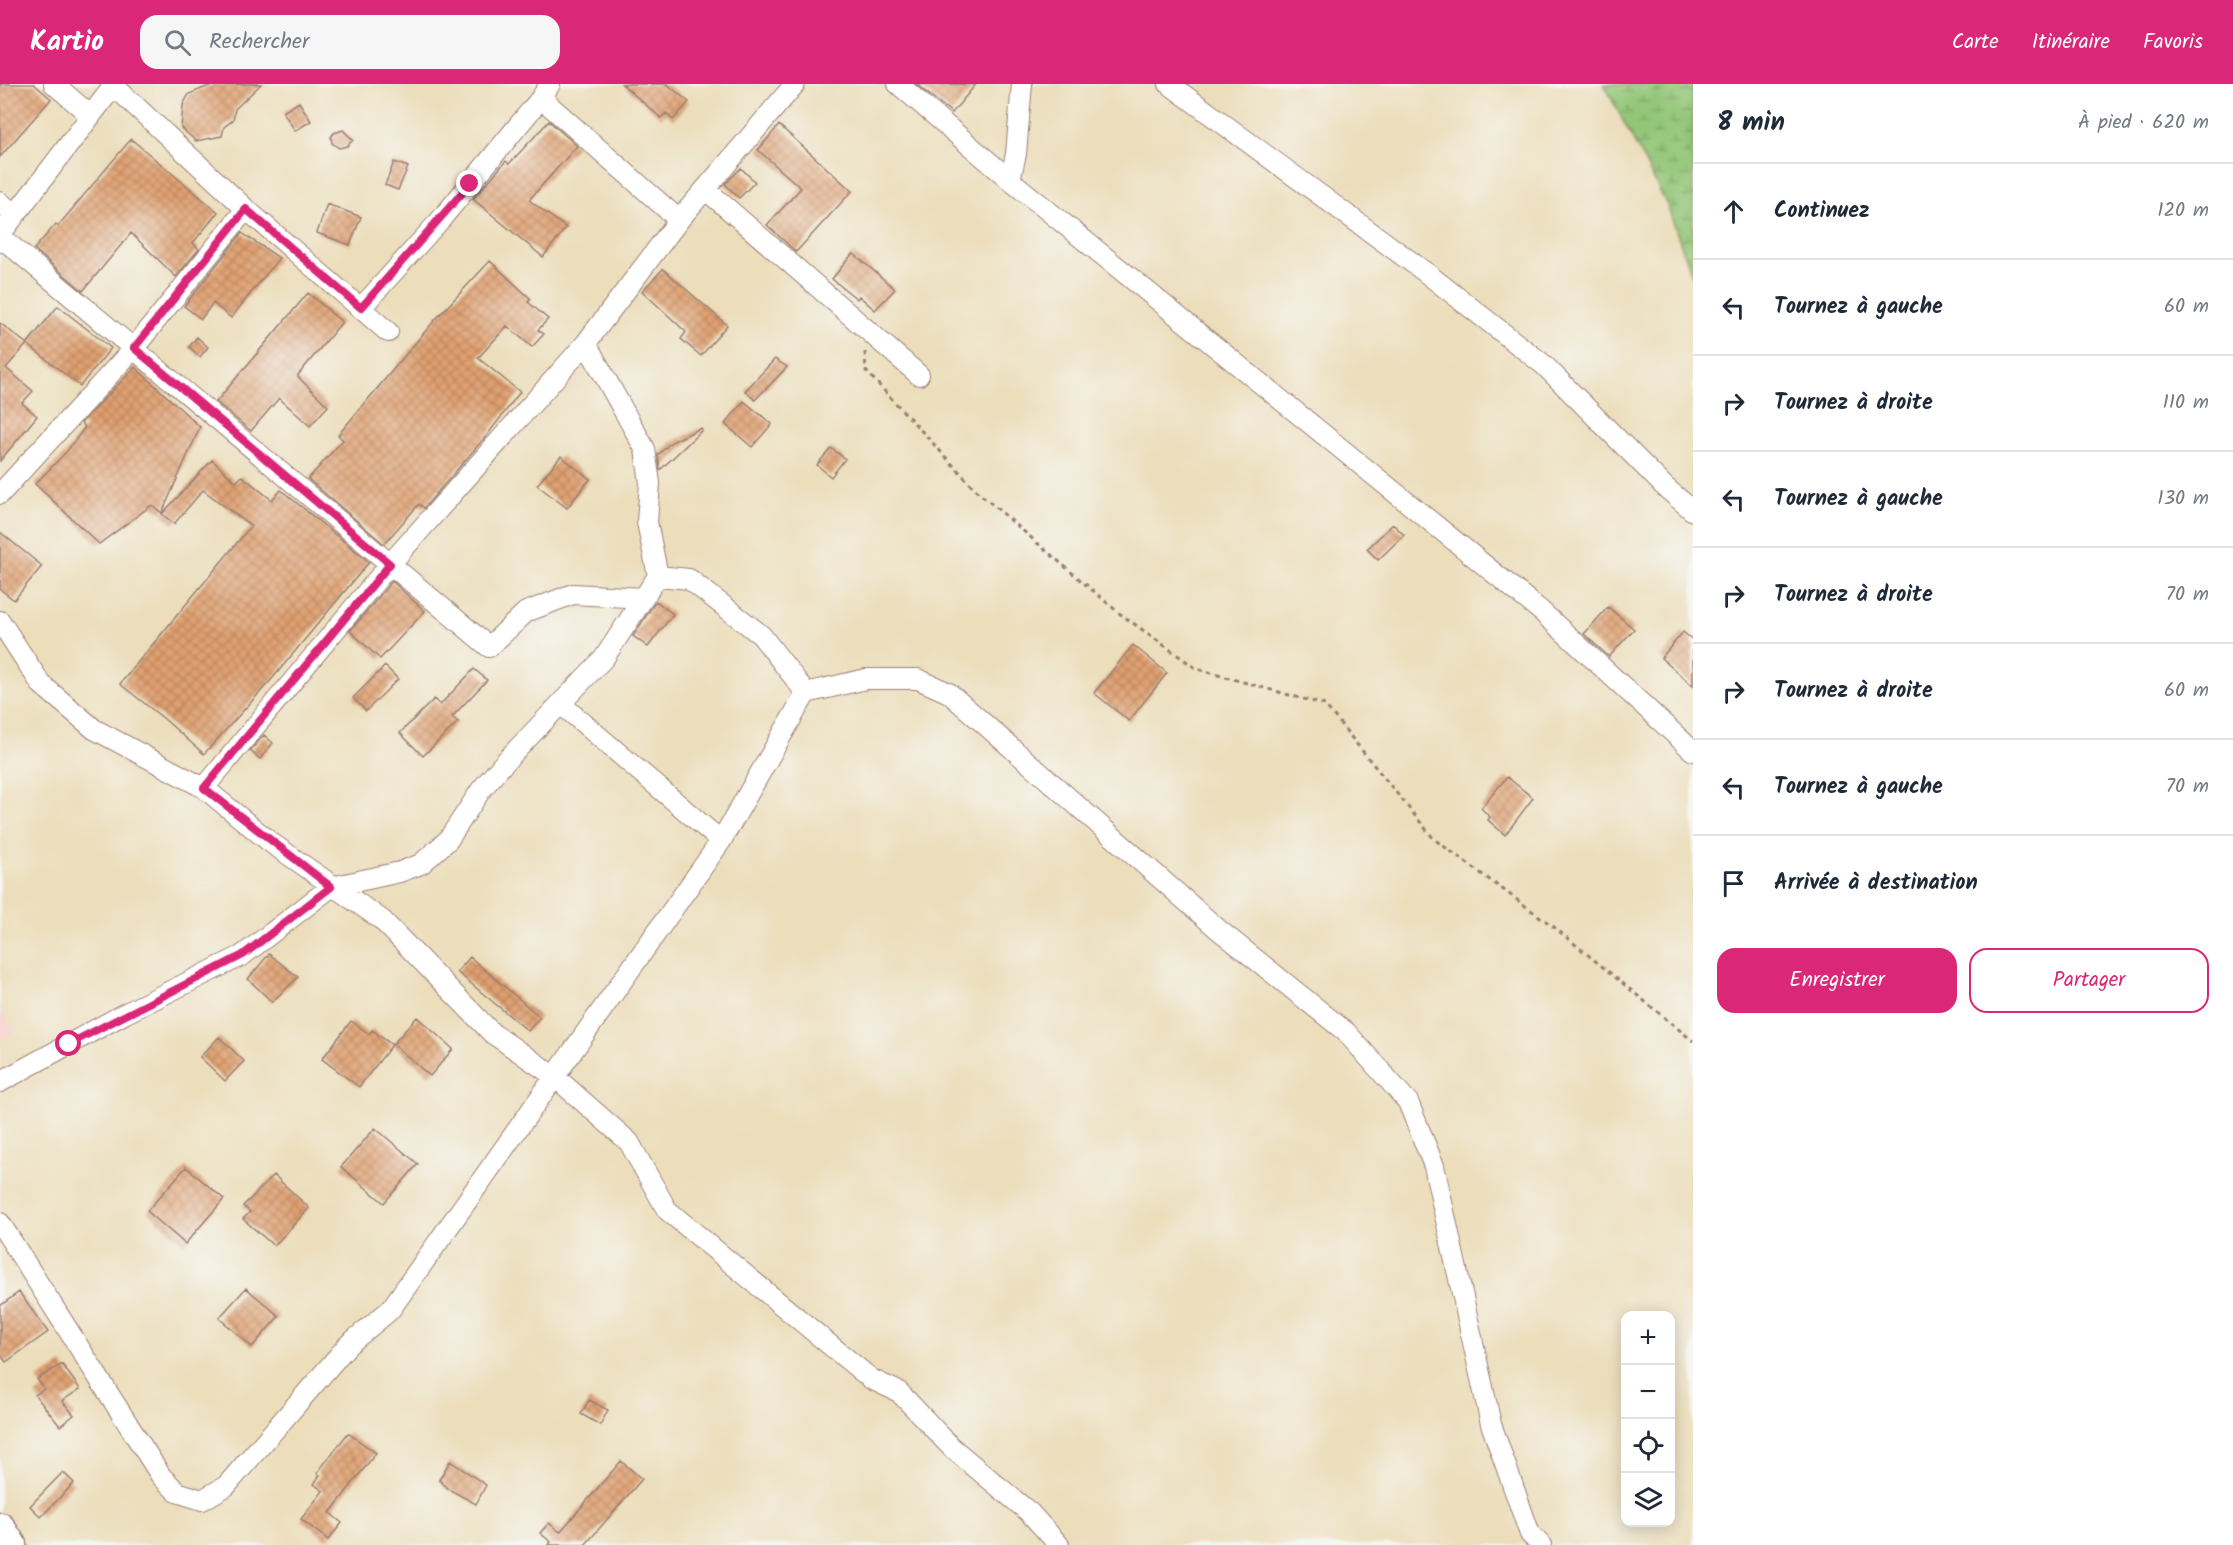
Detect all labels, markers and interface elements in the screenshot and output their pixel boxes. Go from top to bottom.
search box [140,15,560,69]
text: Kartio [30,20,104,65]
text: Rechercher [209,25,309,60]
icon: search [161,26,194,59]
text: Carte [1952,26,1999,59]
text: Itinéraire [2032,26,2110,59]
text: Favoris [2143,26,2203,59]
text: 8 min [1717,102,1785,144]
text: À pied · 620 m [2078,107,2209,139]
route end [456,170,482,196]
text: Continuez [1774,194,1870,229]
icon: ahead [1717,195,1750,228]
text: 120 m [2157,195,2209,227]
text: Tournez à gauche [1774,290,1943,325]
icon: left [1717,291,1750,324]
text: 60 m [2164,291,2209,323]
text: Tournez à droite [1774,386,1933,421]
icon: right [1717,387,1750,420]
text: 110 m [2163,387,2209,419]
text: Tournez à gauche [1774,482,1943,517]
icon: left [1717,483,1750,516]
text: 130 m [2157,483,2209,515]
text: Tournez à droite [1774,578,1933,613]
icon: right [1717,579,1750,612]
text: 70 m [2166,579,2209,611]
text: Tournez à droite [1774,674,1933,709]
icon: right [1717,675,1750,708]
text: 60 m [2164,675,2209,707]
text: Tournez à gauche [1774,770,1943,805]
icon: left [1717,771,1750,804]
text: 70 m [2166,771,2209,803]
text: Arrivée à destination [1774,866,1978,901]
icon: arrive [1717,867,1750,900]
button: Enregistrer [1717,948,1957,1013]
button: Partager [1969,948,2209,1013]
route start [55,1030,81,1056]
map controls [1621,1311,1675,1527]
button: + [1621,1311,1675,1365]
button: − [1621,1365,1675,1419]
button: locate [1621,1419,1675,1473]
button: layers [1621,1473,1675,1527]

